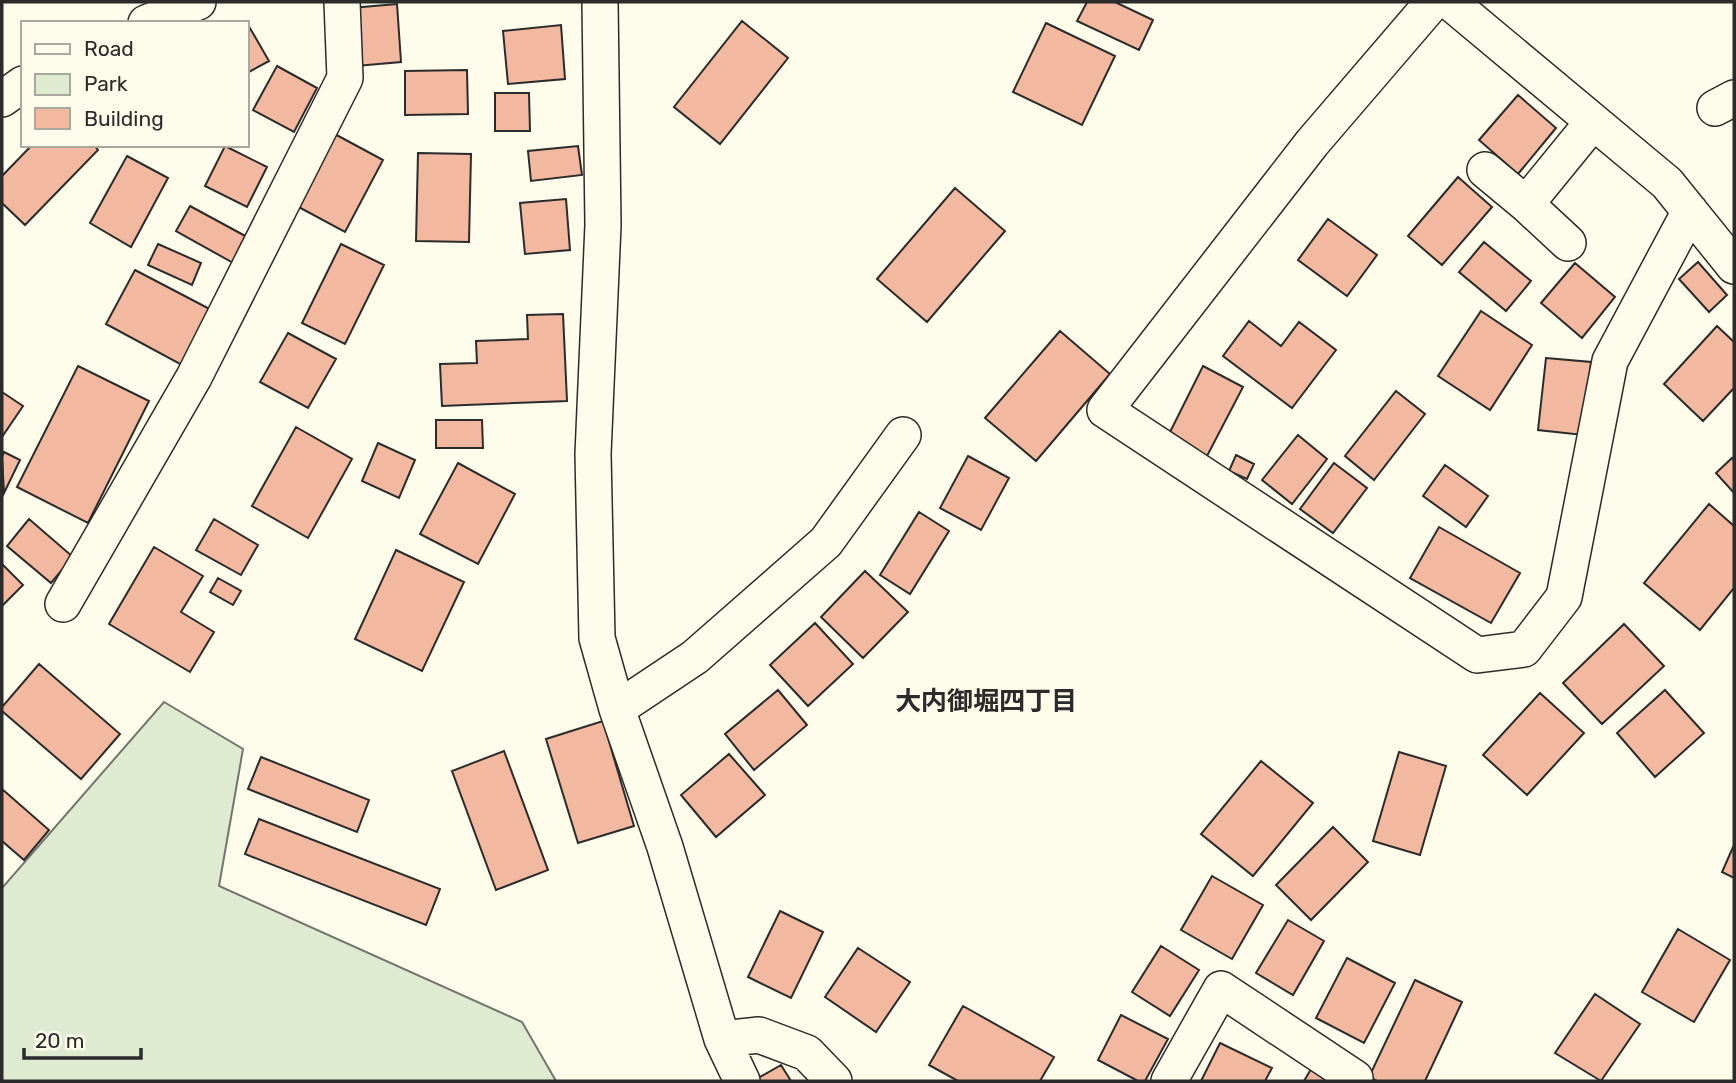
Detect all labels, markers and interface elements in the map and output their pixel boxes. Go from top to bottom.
legend [21,21,248,147]
text: Road [84,36,134,61]
text: Park [84,71,128,96]
text: Building [84,106,164,131]
district label: 大内御堀四丁目 [895,686,1077,717]
scale bar [24,1016,142,1060]
text: 20 m [35,1028,84,1053]

